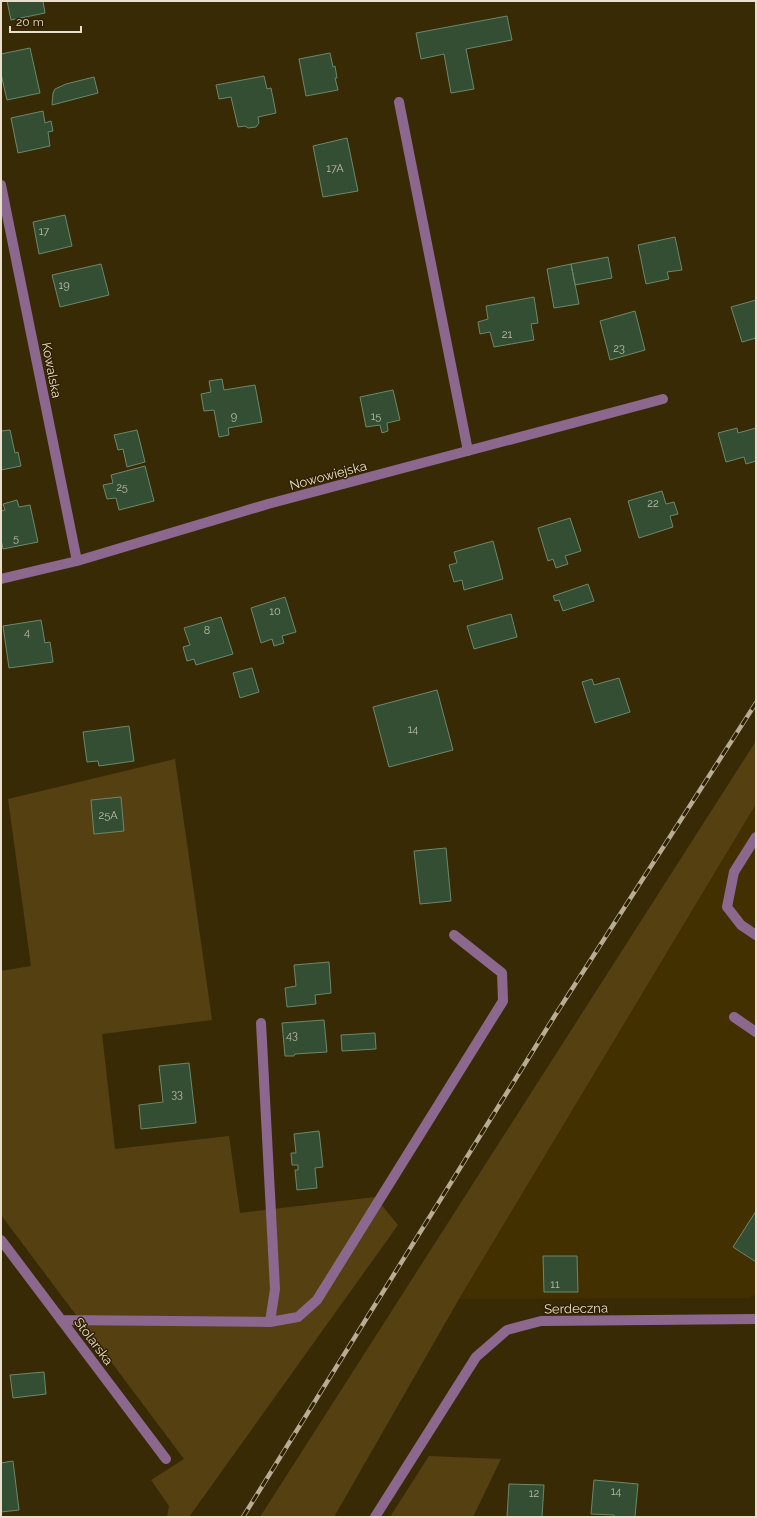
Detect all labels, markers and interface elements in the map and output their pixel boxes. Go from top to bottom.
scale bar [10,8,81,34]
text: 20 m [16,15,44,29]
house number: 17A [326,162,344,175]
house number: 17 [39,225,49,238]
house number: 19 [58,279,70,292]
house number: 21 [502,328,513,341]
street label: Kowalska [39,341,64,399]
house number: 23 [613,342,625,355]
house number: 9 [231,410,237,423]
house number: 15 [371,410,381,423]
street label: Nowowiejska [288,458,368,493]
house number: 25 [116,481,128,494]
house number: 22 [647,497,659,510]
house number: 5 [13,532,19,545]
house number: 10 [269,605,281,618]
house number: 8 [204,624,210,637]
house number: 4 [24,626,30,639]
house number: 14 [408,723,418,736]
house number: 25A [98,809,118,822]
house number: 43 [286,1029,298,1042]
house number: 33 [171,1088,183,1101]
house number: 11 [550,1278,560,1291]
street label: Serdeczna [544,1300,608,1317]
street label: Stolarska [71,1315,116,1368]
house number: 14 [611,1485,621,1498]
house number: 12 [529,1487,539,1500]

